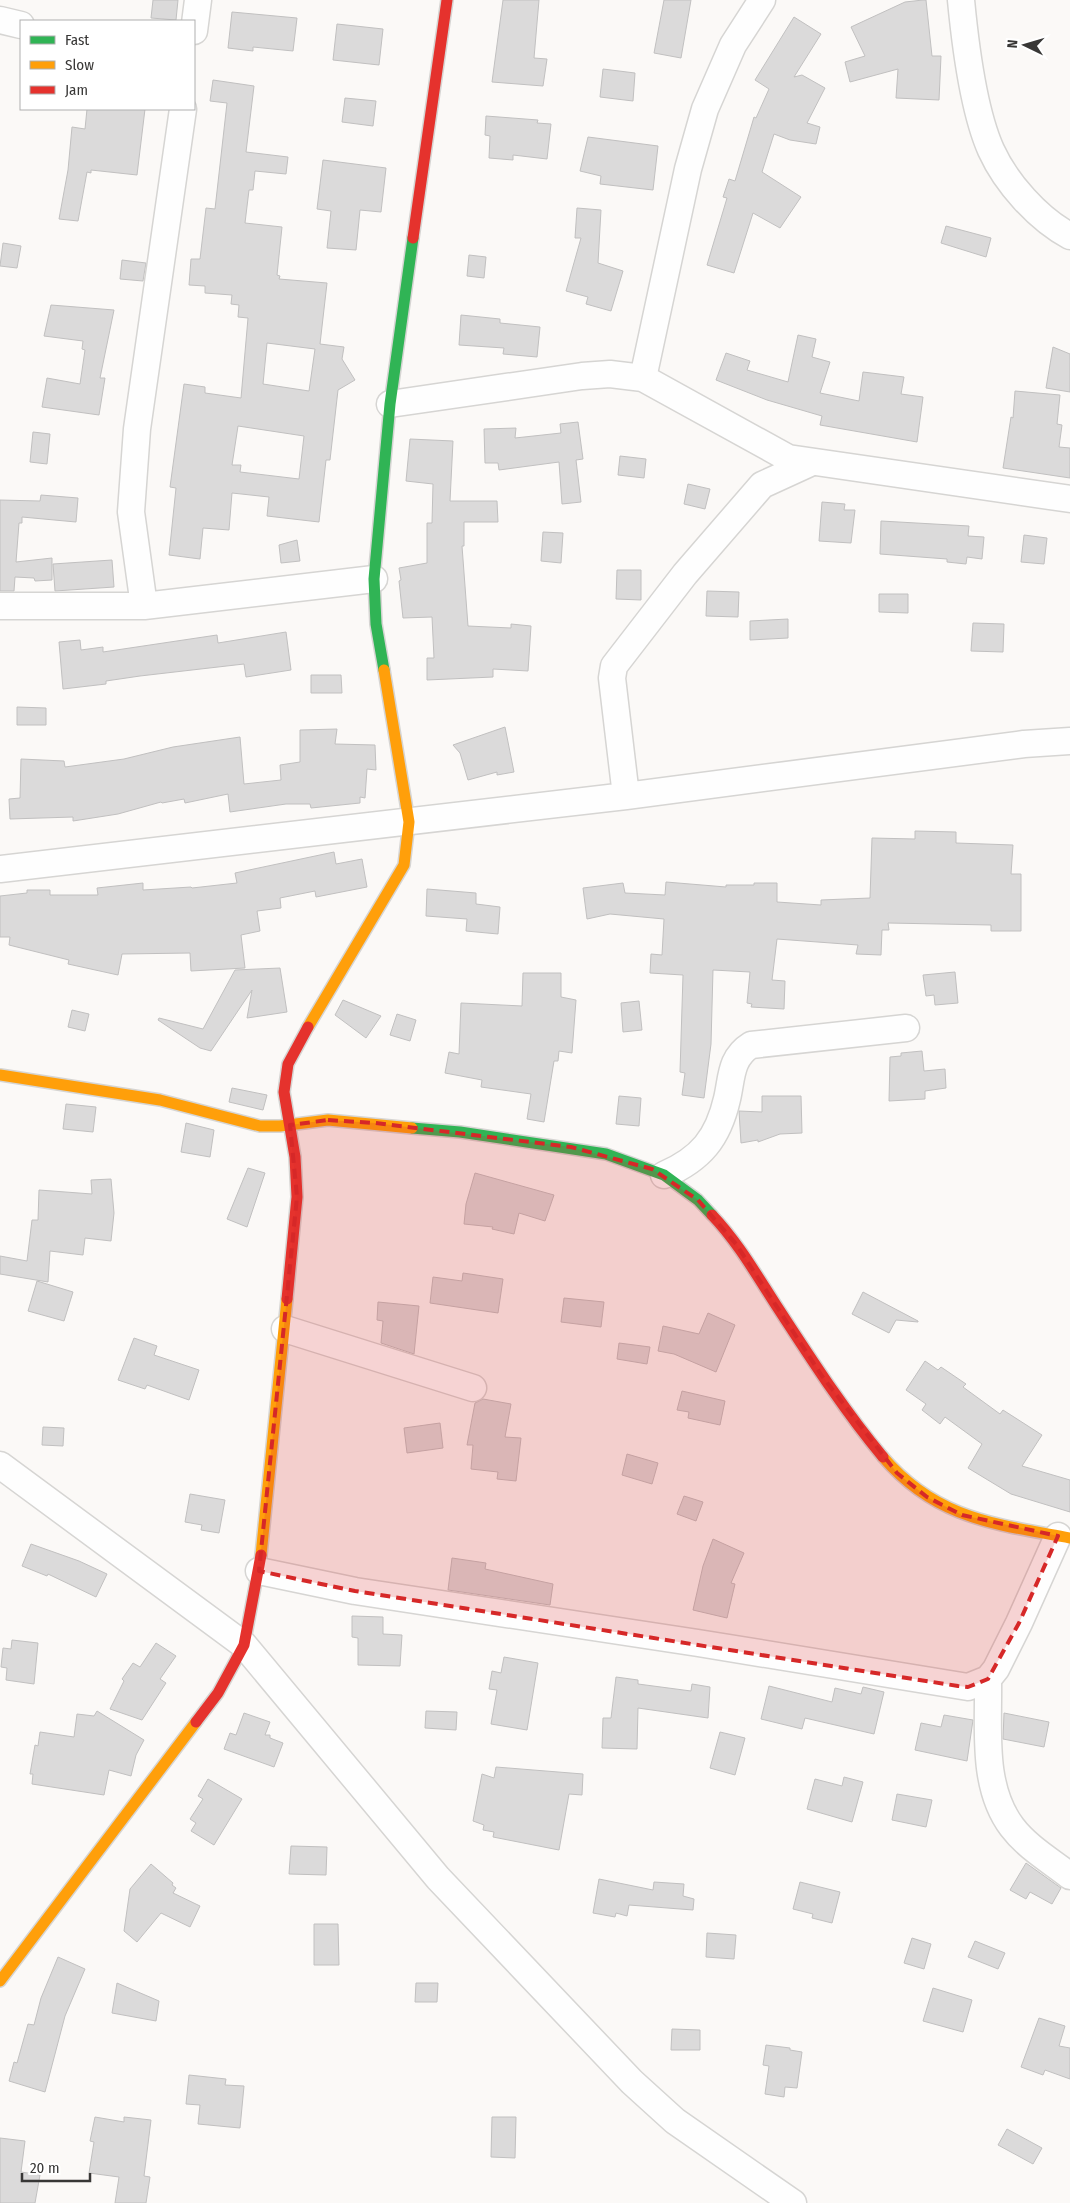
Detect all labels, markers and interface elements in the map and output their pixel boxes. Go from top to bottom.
legend [20,20,195,110]
north arrow [1000,20,1050,70]
text: Fast [65,31,89,49]
text: N [1004,39,1021,49]
text: Slow [65,56,94,74]
text: Jam [65,81,88,99]
scale bar [22,2150,90,2182]
text: 20 m [30,2159,60,2177]

